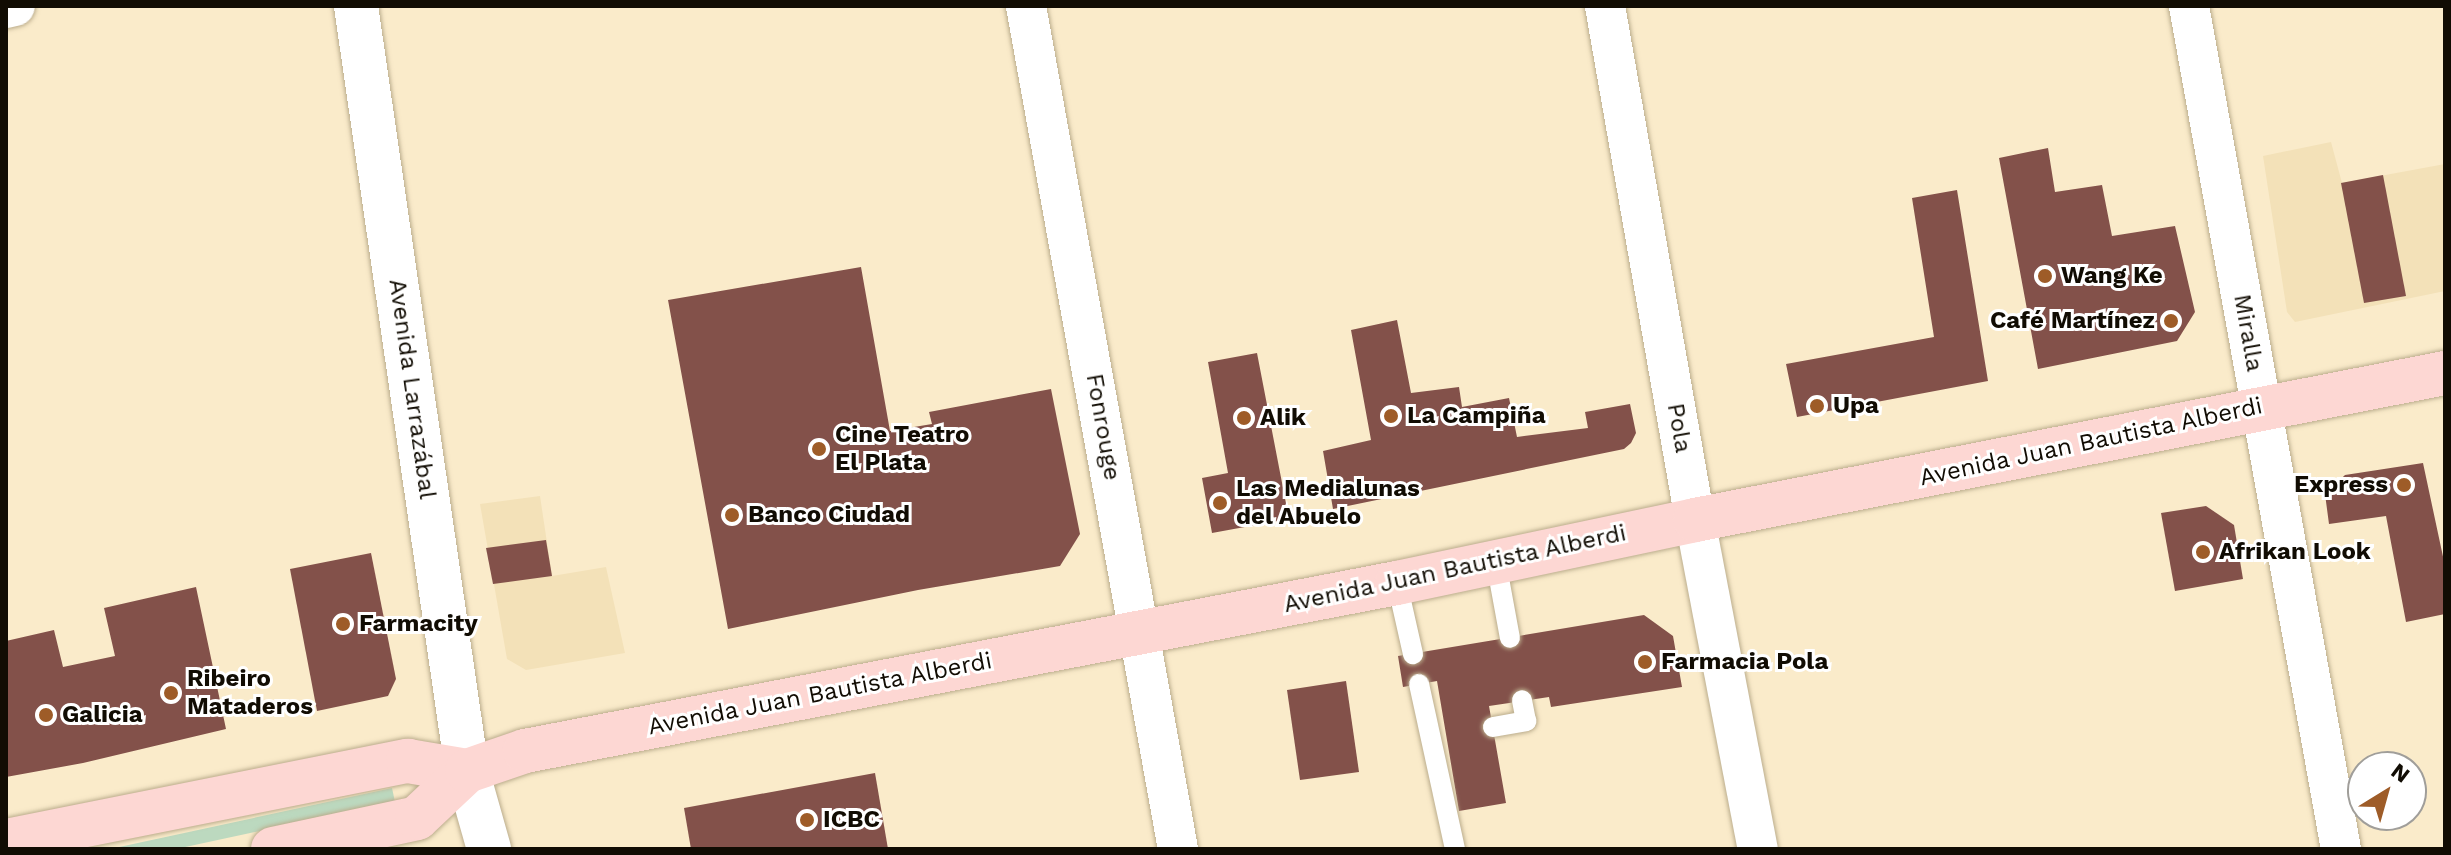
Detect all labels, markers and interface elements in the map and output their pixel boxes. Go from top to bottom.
place label: Wang Ke [2061,262,2163,290]
marker: Wang Ke [2036,267,2054,285]
street label: Avenida Larrazábal [382,277,442,501]
street label: Miralla [2227,292,2269,374]
place label: Café Martínez [1990,307,2155,335]
marker: Café Martínez [2162,312,2180,330]
street label: Fonrouge [1079,371,1127,483]
street label: Avenida Juan Bautista Alberdi [1916,391,2266,493]
place label: Upa [1833,392,1879,420]
marker: Upa [1808,397,1826,415]
street label: Pola [1660,401,1698,455]
place label: La Campiña [1407,402,1546,430]
place label: Alik [1260,404,1306,432]
marker: La Campiña [1382,407,1400,425]
marker: Alik [1235,409,1253,427]
place label: Cine Teatro El Plata [835,421,970,477]
marker: Cine Teatro El Plata [810,440,828,458]
place label: Express [2294,471,2388,499]
place label: Las Medialunas del Abuelo [1236,475,1420,531]
marker: Express [2395,476,2413,494]
marker: Las Medialunas del Abuelo [1211,494,1229,512]
place label: Banco Ciudad [748,501,910,529]
marker: Banco Ciudad [723,506,741,524]
street label: Avenida Juan Bautista Alberdi [1280,518,1630,620]
place label: Afrikan Look [2219,538,2371,566]
marker: Afrikan Look [2194,543,2212,561]
place label: Farmacity [359,610,478,638]
marker: Farmacity [334,615,352,633]
street label: Avenida Juan Bautista Alberdi [644,646,996,742]
place label: Farmacia Pola [1661,648,1829,676]
marker: Farmacia Pola [1636,653,1654,671]
place label: Ribeiro Mataderos [187,665,313,721]
marker: Ribeiro Mataderos [162,684,180,702]
place label: Galicia [62,701,143,729]
marker: Galicia [37,706,55,724]
north arrow [2347,751,2427,831]
text: N [2387,758,2415,788]
place label: ICBC [823,806,880,834]
marker: ICBC [798,811,816,829]

